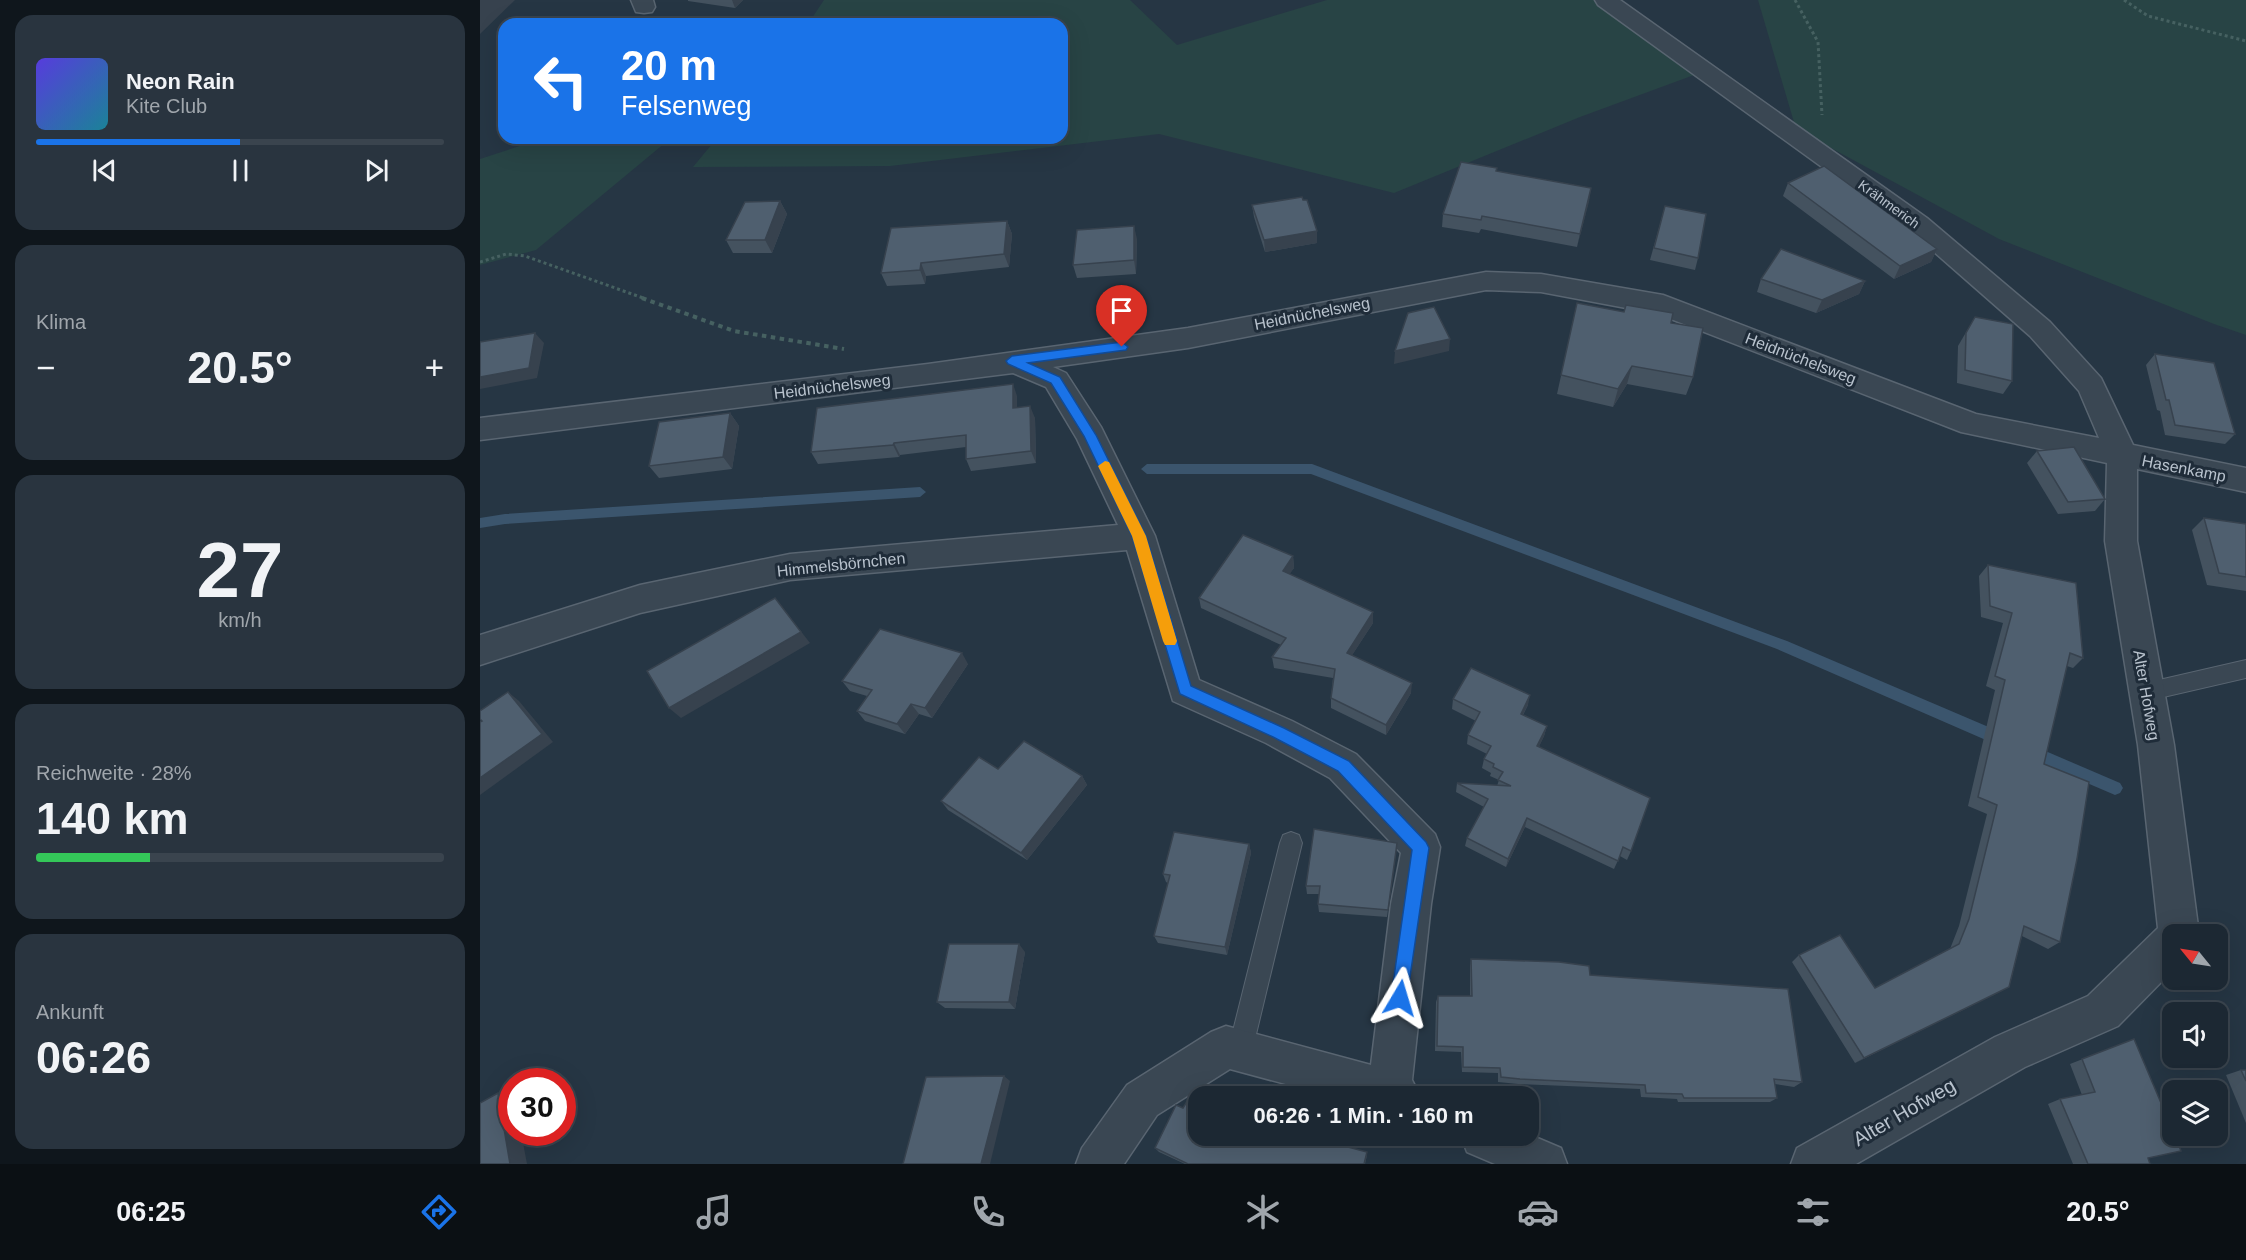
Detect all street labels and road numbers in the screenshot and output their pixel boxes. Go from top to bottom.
street label: Krähmerich [1855,176,1923,232]
street label: Heidnüchelsweg [1253,294,1371,333]
street label: Heidnüchelsweg [1743,329,1859,387]
street label: Heidnüchelsweg [773,371,891,402]
street label: Hasenkamp [2140,452,2228,485]
street label: Himmelsbörnchen [776,549,906,580]
street label: Alter Hofweg [2130,649,2163,742]
street label: Alter Hofweg [1849,1074,1959,1150]

